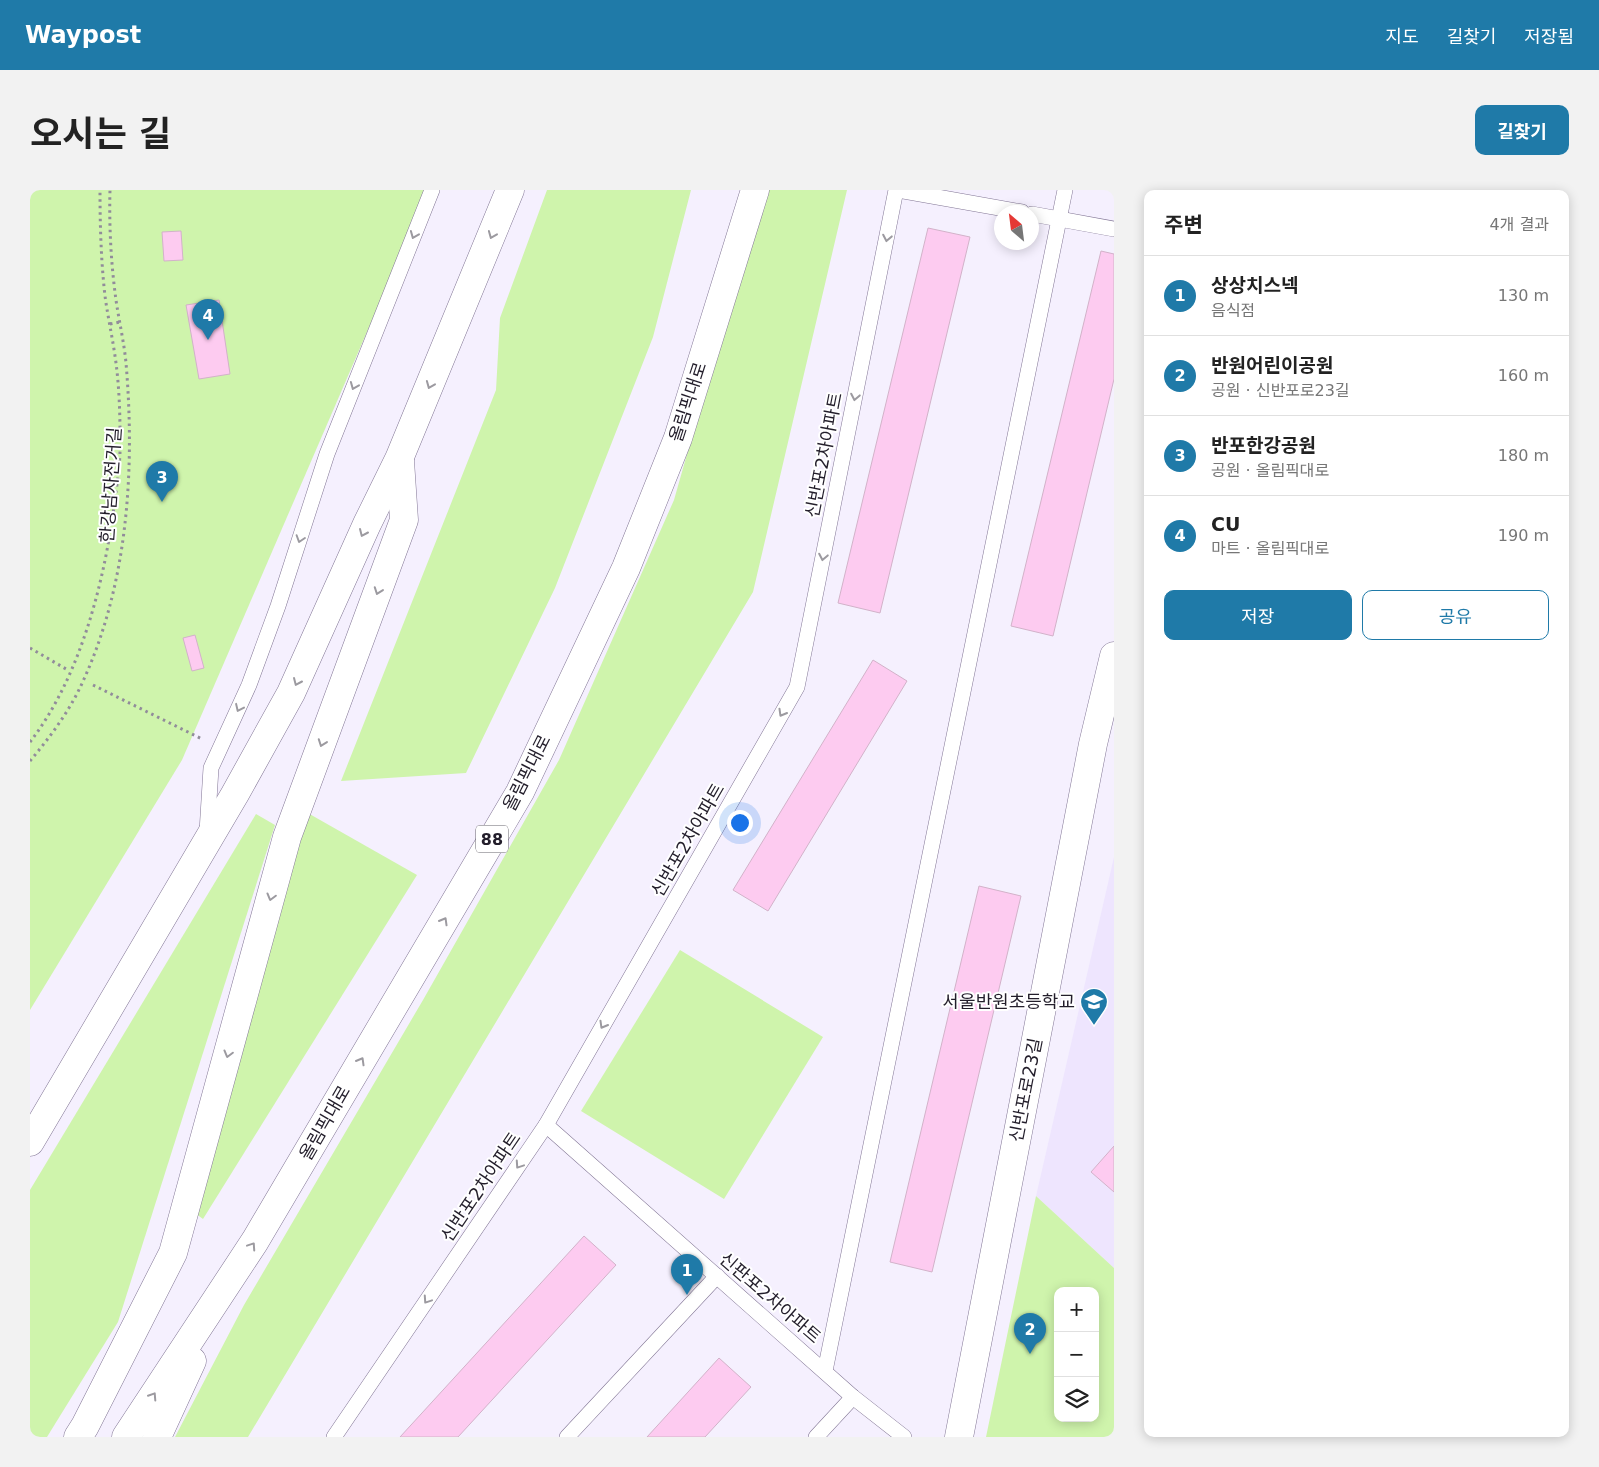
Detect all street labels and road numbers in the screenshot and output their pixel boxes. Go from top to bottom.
street label: 올림픽대로 [665,359,710,444]
street label: 신반포2차아파트 [801,390,846,519]
street label: 한강남자전거길 [96,426,125,544]
street label: 올림픽대로 [498,731,555,814]
street label: 신반포2차아파트 [647,779,729,900]
road number: 88 [476,826,508,852]
street label: 신반포로23길 [1005,1036,1046,1144]
street label: 올림픽대로 [295,1082,354,1164]
street label: 신반포2차아파트 [436,1128,525,1245]
street label: 신판포2차아파트 [715,1248,825,1347]

